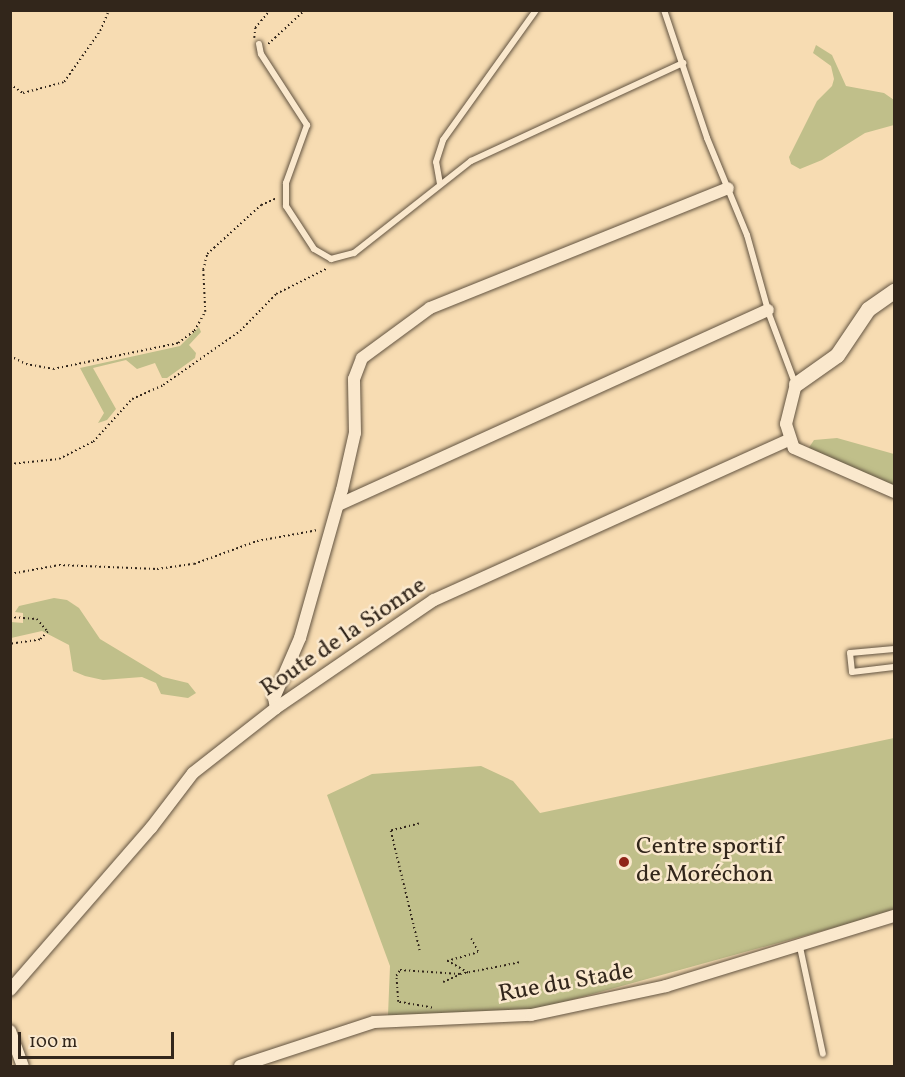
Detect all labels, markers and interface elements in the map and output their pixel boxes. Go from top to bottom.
street label: Route de la Sionne [256,572,432,704]
place label: Centre sportif de Moréchon [636,834,783,890]
marker: Centre sportif de Moréchon [617,855,631,869]
street label: Rue du Stade [496,958,636,1010]
scale bar [21,1020,177,1058]
text: 100 m [29,1030,78,1055]

